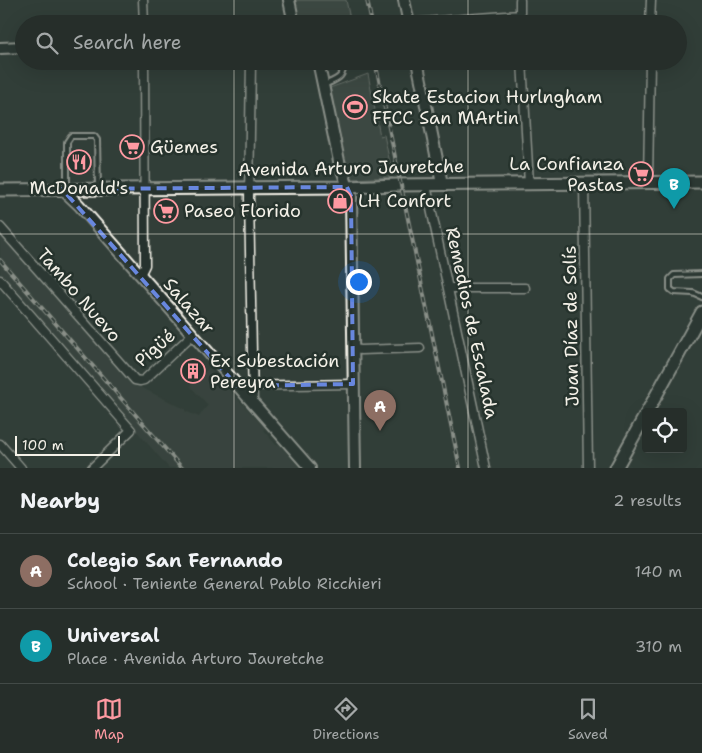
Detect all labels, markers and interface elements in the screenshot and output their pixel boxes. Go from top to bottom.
search box [15,15,687,70]
icon: search [33,29,61,57]
text: Search here [73,30,182,55]
place label: Skate Estacion Hurlngham FFCC San MArtin [372,85,602,130]
sports icon: Skate Estacion Hurlngham FFCC San MArtin [342,94,368,120]
supermarket icon: Güemes [119,134,145,160]
place label: Güemes [150,135,218,159]
restaurant icon: McDonald's [66,149,92,175]
place label: La Confianza Pastas [509,152,624,197]
street label: Avenida Arturo Jauretche [238,154,464,182]
supermarket icon: La Confianza Pastas [628,161,654,187]
pin: B [658,168,690,209]
place label: McDonald's [30,176,128,200]
shop icon: LH Confort [327,188,353,214]
place label: LH Confort [358,189,452,213]
supermarket icon: Paseo Florido [153,198,179,224]
place label: Paseo Florido [184,199,301,223]
street label: Remedios de Escalada [440,225,504,421]
street label: Tambo Nuevo [31,243,127,347]
street label: Juan Díaz de Solís [558,245,584,407]
your location [346,269,372,295]
street label: Salazar [158,273,220,339]
street label: Pigüé [130,324,180,372]
place label: Ex Subestación Pereyra [210,349,339,394]
building icon: Ex Subestación Pereyra [180,358,206,384]
pin: A [364,390,396,431]
map controls [642,408,687,453]
button: locate [642,408,687,453]
scale bar [15,433,120,456]
text: 100 m [22,436,64,454]
text: Nearby [20,487,100,515]
text: 2 results [613,490,682,511]
text: Colegio San Fernando [67,548,283,573]
text: A [30,561,42,582]
text: 140 m [635,561,682,582]
text: School · Teniente General Pablo Ricchieri [67,573,382,594]
text: Universal [67,623,160,648]
text: B [31,636,41,657]
text: 310 m [635,636,682,657]
text: Place · Avenida Arturo Jauretche [67,648,324,669]
tab: Map [94,695,124,743]
tab: Directions [313,695,380,743]
tab: Saved [568,695,608,743]

